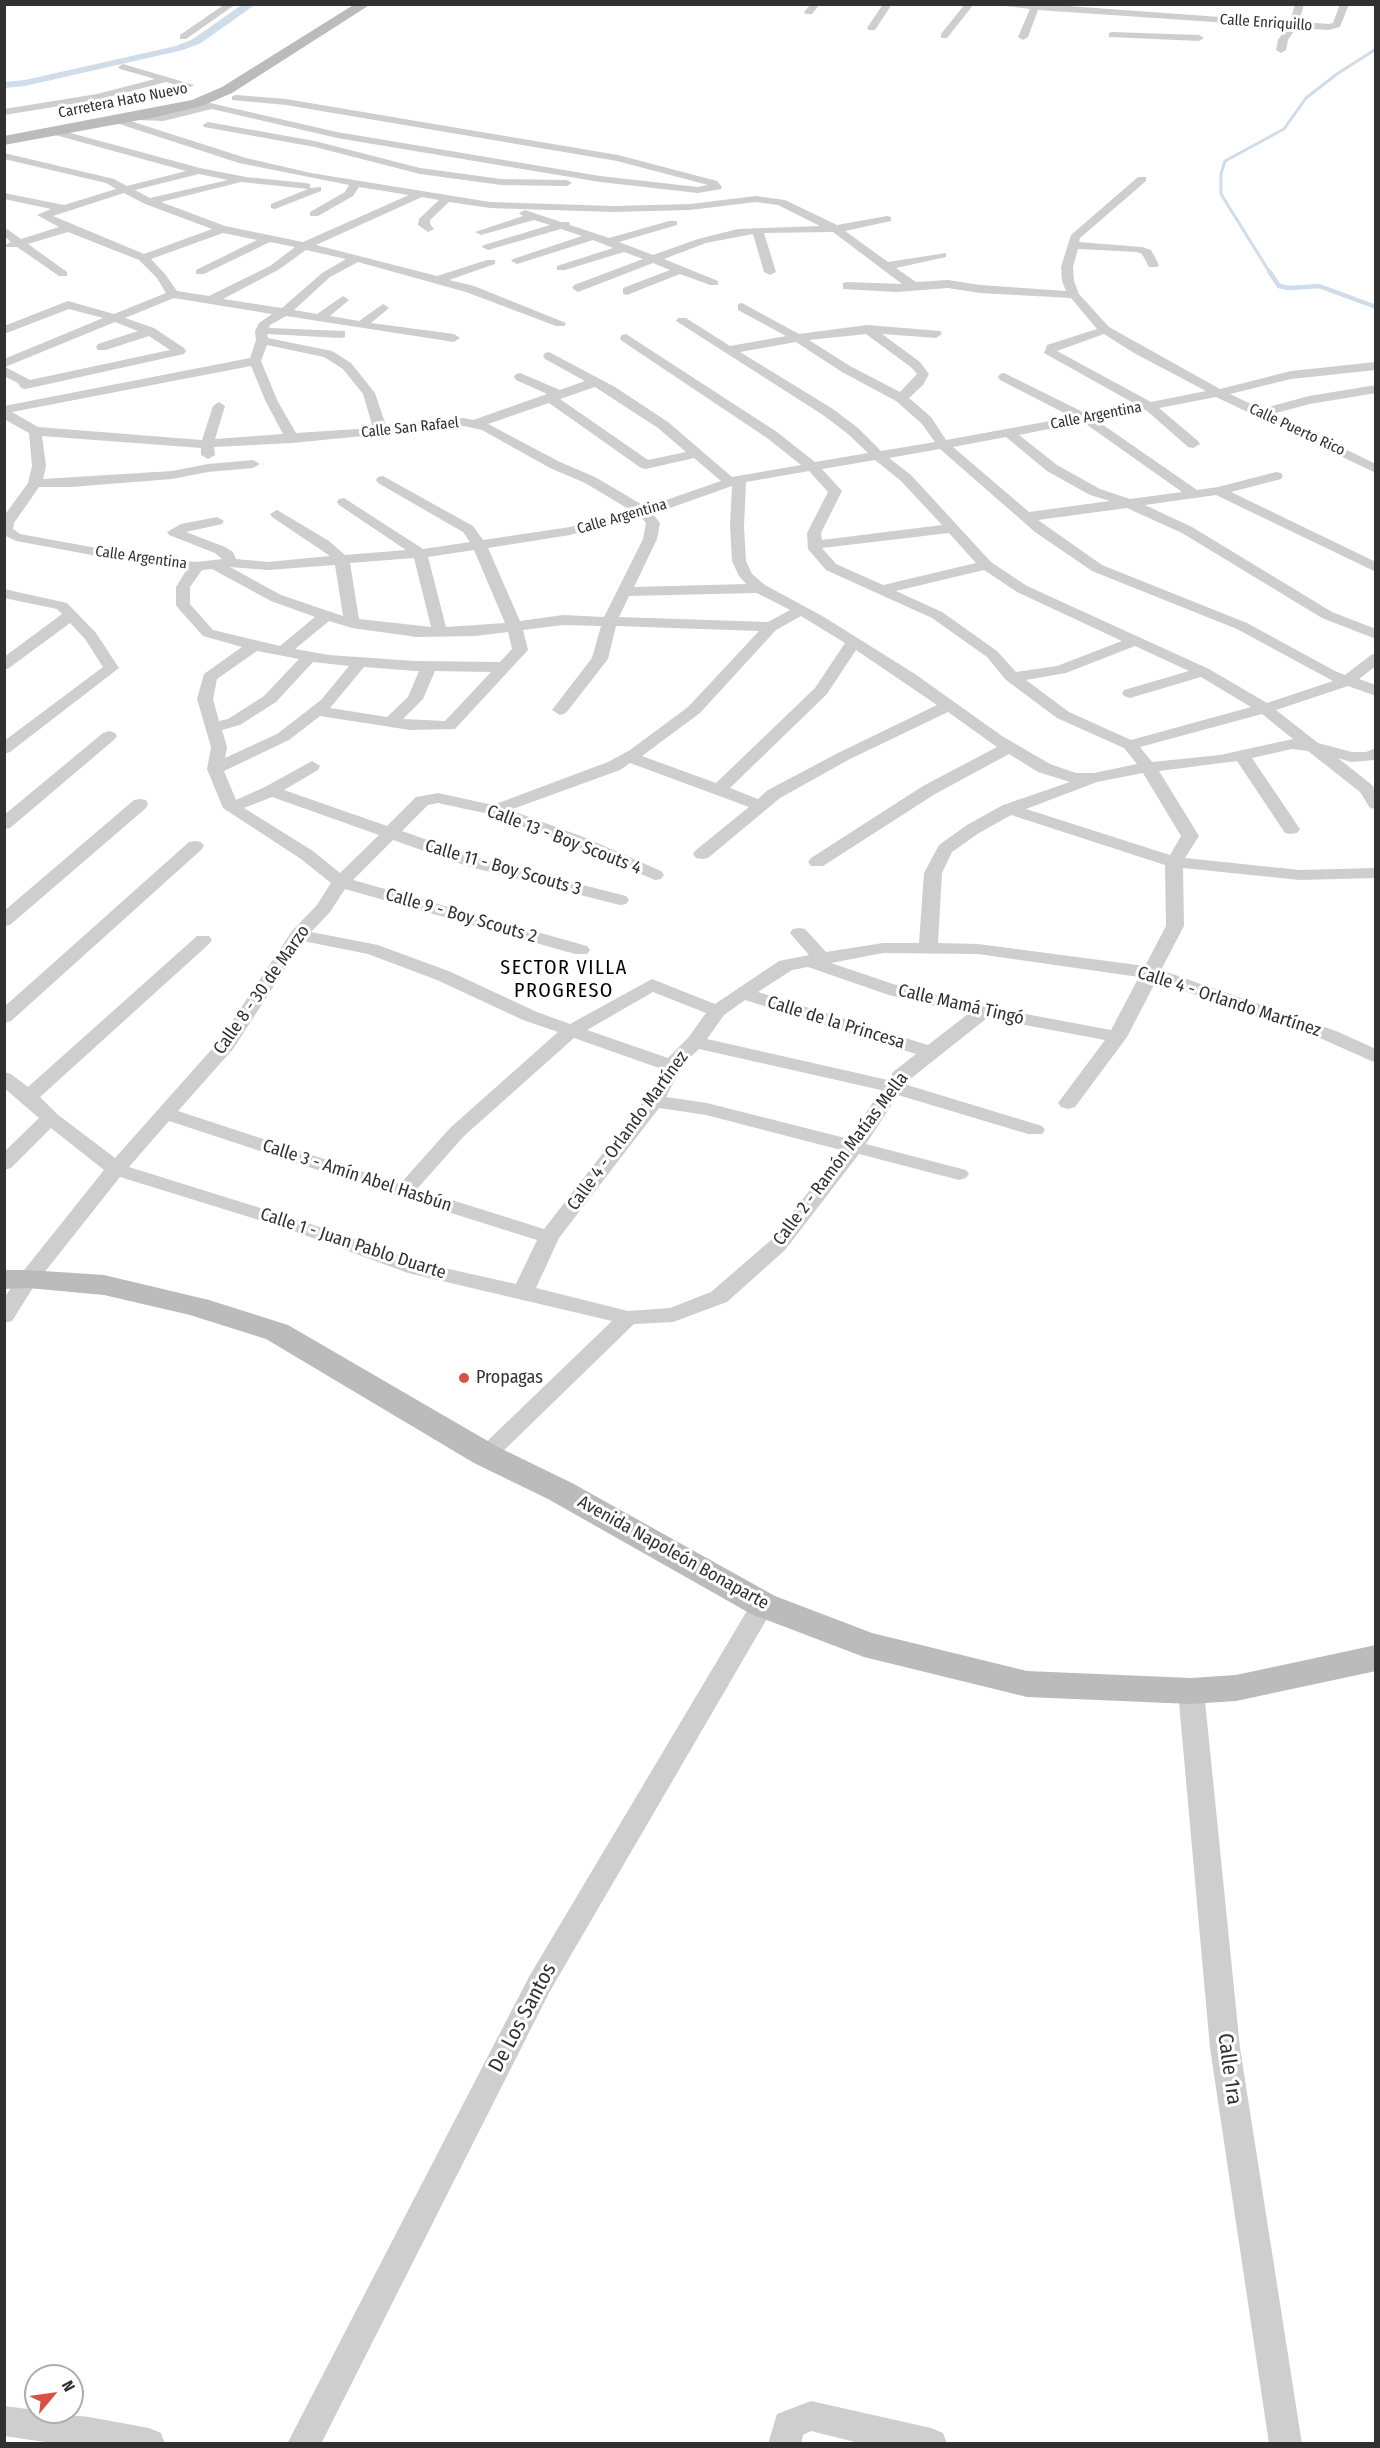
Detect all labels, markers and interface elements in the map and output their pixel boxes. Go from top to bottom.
street label: Calle Enriquillo [1219,11,1313,35]
street label: Carretera Hato Nuevo [57,80,189,122]
street label: Calle Argentina [1049,398,1143,434]
street label: Calle Puerto Rico [1246,400,1348,460]
street label: Calle San Rafael [360,414,460,442]
street label: Calle Argentina [575,496,669,538]
street label: Calle Argentina [94,543,188,573]
street label: Calle 13 - Boy Scouts 4 [484,801,644,879]
street label: Calle 11 - Boy Scouts 3 [422,835,584,901]
street label: Calle 9 - Boy Scouts 2 [383,884,539,948]
street label: Calle 8 - 30 de Marzo [209,921,315,1059]
district label: SECTOR VILLA PROGRESO [500,956,628,1003]
street label: Calle 4 - Orlando Martínez [1135,962,1323,1042]
street label: Calle Mamá Tingó [896,980,1026,1030]
street label: Calle de la Princesa [765,992,907,1054]
street label: Calle 4 - Orlando Martínez [563,1047,693,1215]
street label: Calle 2 - Ramón Matías Mella [769,1068,913,1250]
street label: Calle 3 - Amín Abel Hasbún [260,1135,454,1217]
street label: Calle 1 - Juan Pablo Duarte [257,1204,449,1284]
place label: Propagas [476,1367,543,1389]
marker: Propagas [457,1371,471,1385]
street label: Avenida Napoleón Bonaparte [574,1491,772,1615]
street label: De Los Santos [484,1959,562,2077]
street label: Calle 1ra [1212,2032,1246,2106]
north arrow [24,2364,84,2424]
text: N [58,2377,79,2395]

